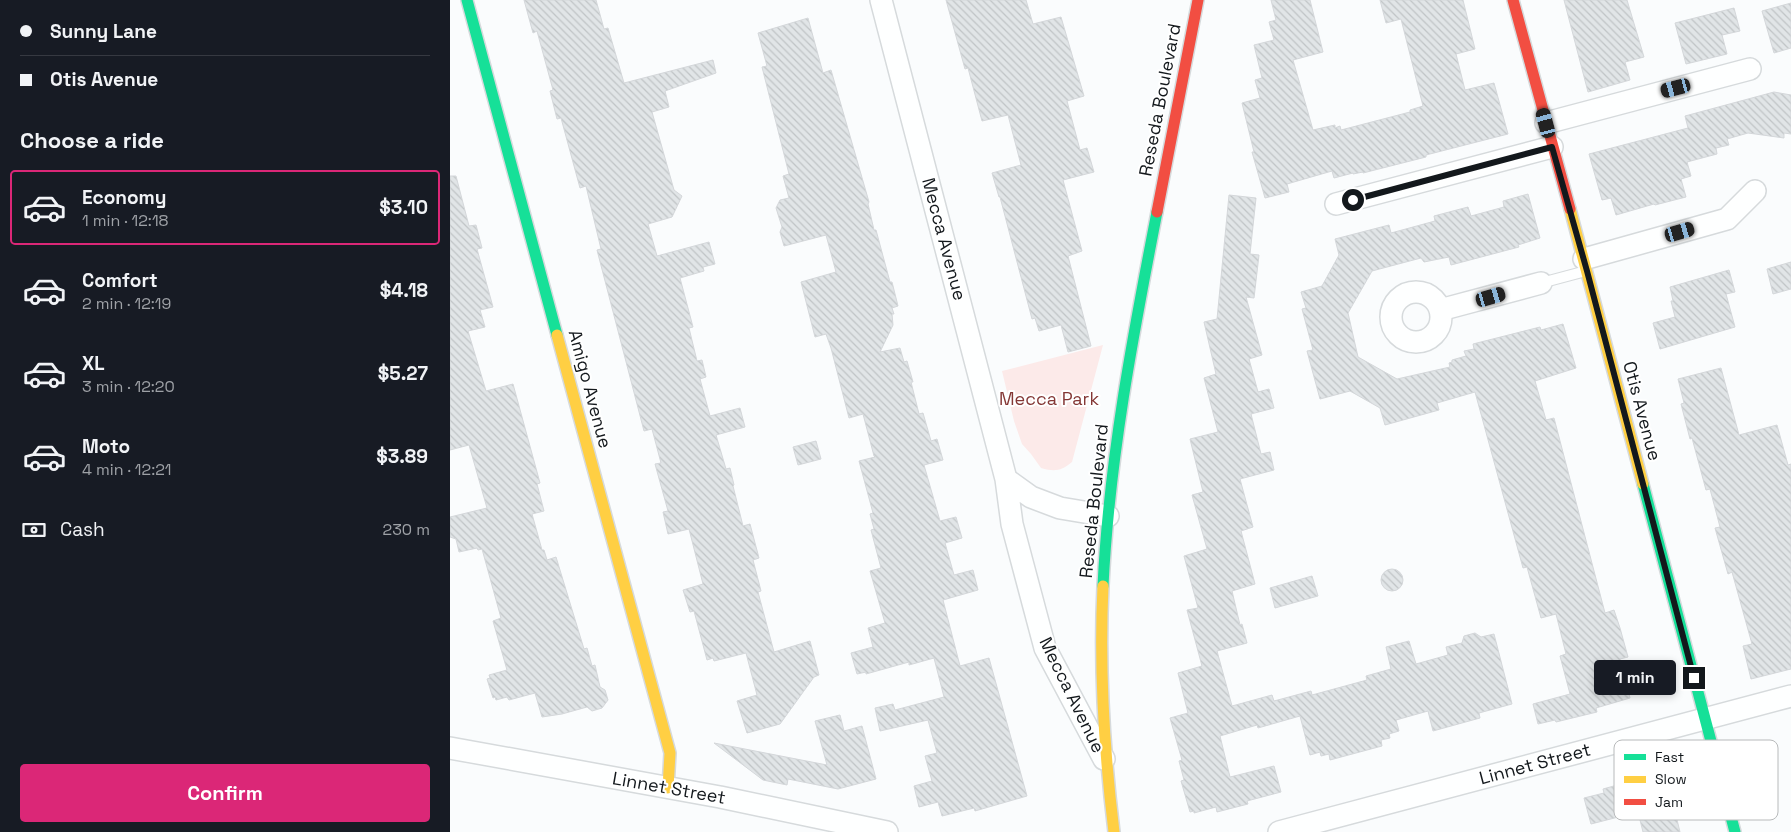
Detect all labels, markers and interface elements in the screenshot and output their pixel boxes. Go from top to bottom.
text: Sunny Lane [50,19,157,44]
street label: Reseda Boulevard [1133,21,1186,178]
text: Otis Avenue [50,67,158,92]
car [1659,77,1692,99]
car [1534,107,1557,139]
text: Choose a ride [20,126,164,154]
street label: Mecca Avenue [917,175,972,303]
icon: car [22,185,67,230]
text: Economy [82,185,166,210]
route start [1342,189,1364,211]
text: $3.10 [379,195,428,220]
text: 1 min · 12:18 [82,210,169,231]
car [1663,221,1696,243]
icon: car [22,268,67,313]
text: Comfort [82,268,158,293]
text: $4.18 [380,278,428,303]
car [1474,286,1507,308]
text: 2 min · 12:19 [82,293,171,314]
street label: Amigo Avenue [564,327,617,451]
icon: car [22,351,67,396]
text: XL [82,351,105,376]
street label: Otis Avenue [1618,359,1667,463]
text: $5.27 [378,361,428,386]
text: 3 min · 12:20 [82,376,175,397]
park label: Mecca Park [999,387,1099,410]
street label: Reseda Boulevard [1074,423,1113,579]
icon: car [22,434,67,479]
text: Moto [82,434,130,459]
text: $3.89 [376,444,428,469]
text: 4 min · 12:21 [82,459,172,480]
icon: cash [20,516,48,544]
text: Cash [60,517,105,542]
text: 230 m [383,519,430,540]
street label: Mecca Avenue [1034,633,1110,756]
callout: 1 min [1594,660,1676,696]
text: 1 min [1615,667,1655,688]
route end [1683,667,1705,689]
street label: Linnet Street [1477,738,1593,789]
legend [1614,740,1778,820]
text: Fast [1655,748,1684,766]
button: Confirm [20,764,430,822]
street label: Linnet Street [611,766,727,809]
text: Slow [1655,770,1687,788]
text: Jam [1655,793,1683,811]

